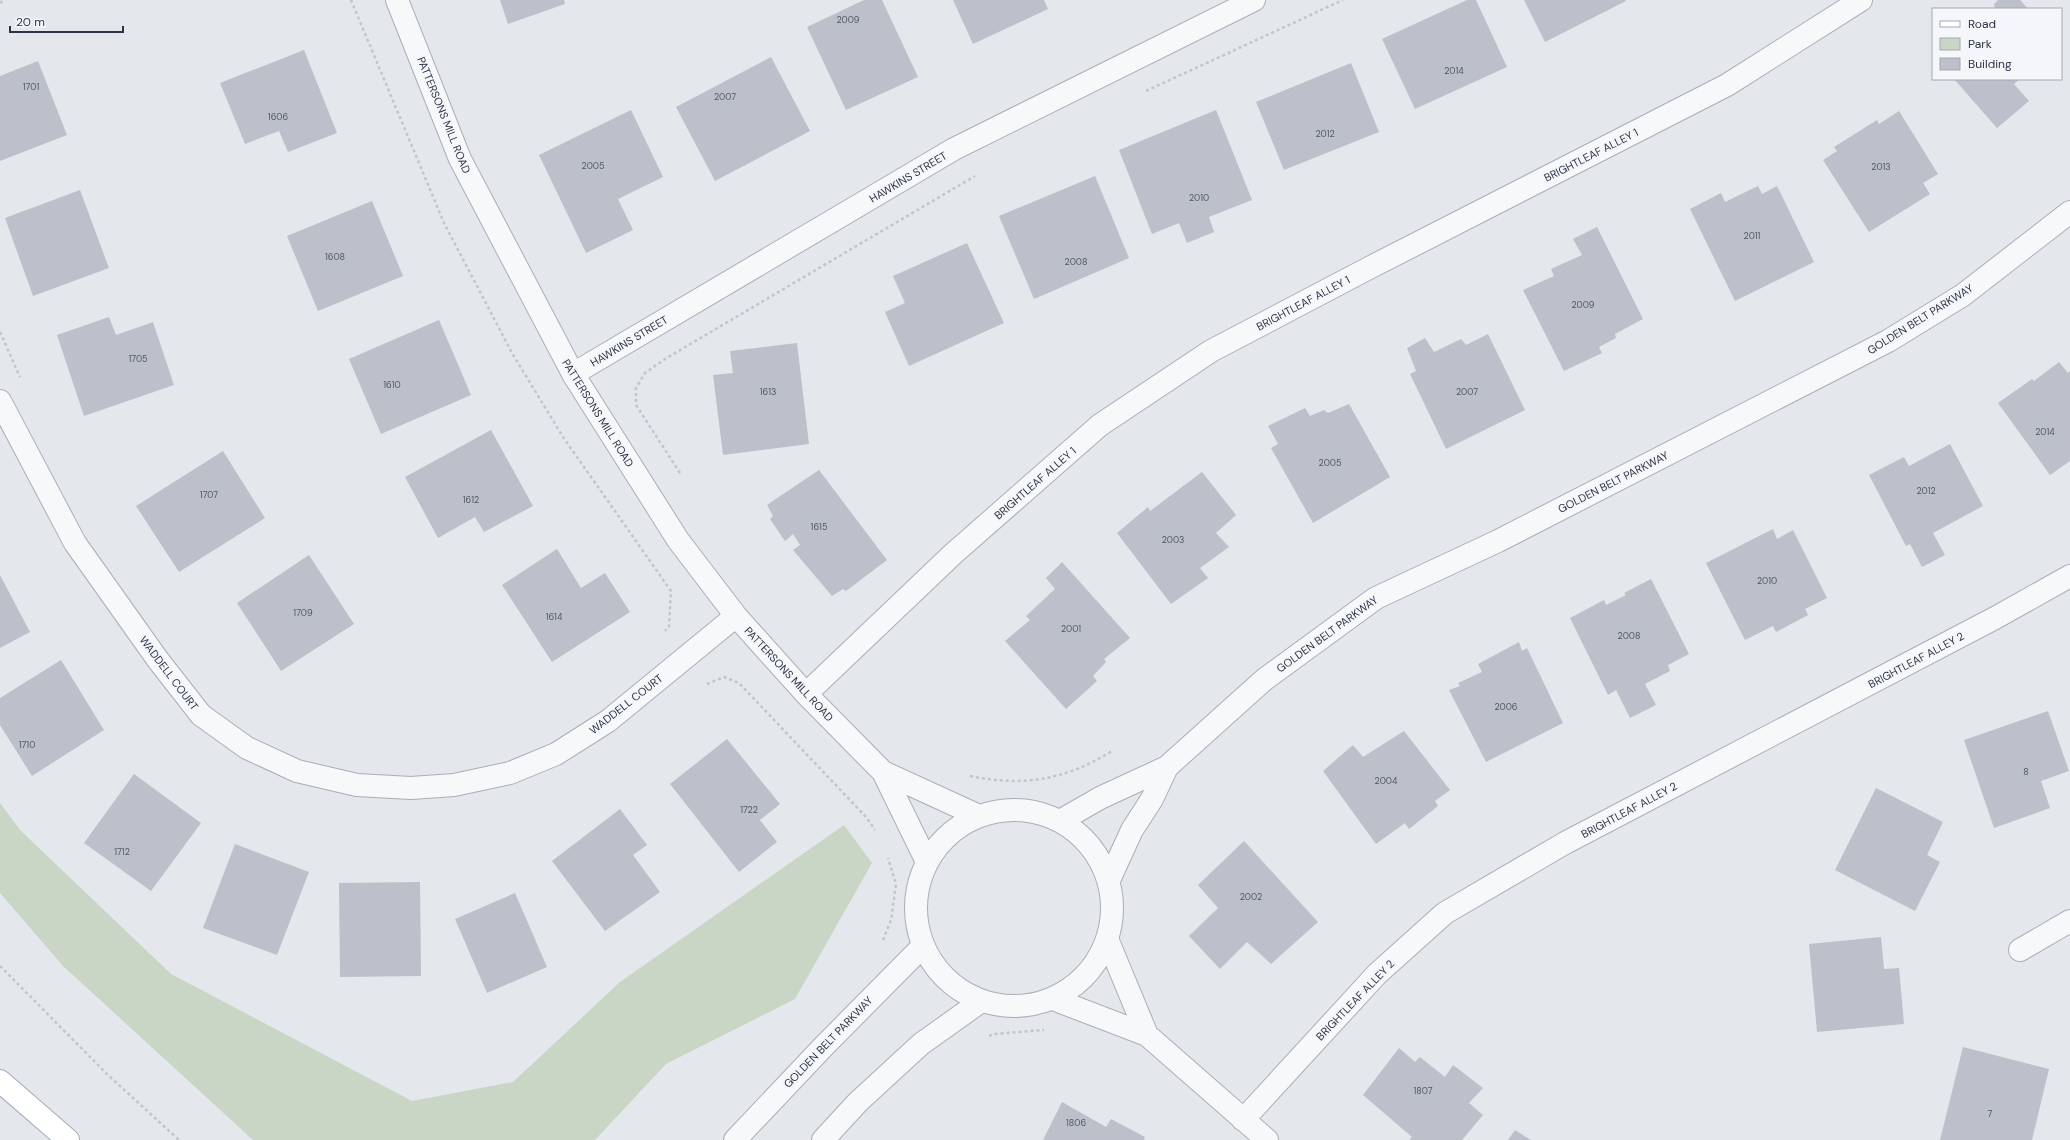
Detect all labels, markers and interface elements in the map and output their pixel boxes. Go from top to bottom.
scale bar [10,8,123,34]
legend [1932,8,2062,80]
text: 20 m [16,14,45,30]
house number: 2009 [836,14,860,26]
text: Road [1968,16,1996,32]
text: Park [1968,36,1992,52]
street label: PATTERSONS MILL ROAD [414,55,474,176]
text: Building [1968,56,2012,72]
house number: 2014 [1444,65,1464,77]
house number: 1701 [23,81,39,93]
house number: 2007 [714,91,736,103]
house number: 1606 [268,111,288,123]
street label: BRIGHTLEAF ALLEY 1 [1542,125,1640,185]
house number: 2012 [1315,128,1335,140]
street label: HAWKINS STREET [867,148,949,206]
house number: 2005 [582,160,604,172]
house number: 2013 [1871,161,1891,173]
house number: 2010 [1189,192,1209,204]
house number: 2011 [1744,230,1761,242]
house number: 1608 [325,251,345,263]
house number: 2008 [1065,256,1087,268]
street label: BRIGHTLEAF ALLEY 1 [1254,272,1352,334]
street label: GOLDEN BELT PARKWAY [1865,280,1976,357]
house number: 2009 [1571,299,1595,311]
street label: HAWKINS STREET [588,312,670,370]
house number: 1705 [128,353,148,365]
street label: PATTERSONS MILL ROAD [559,357,637,470]
house number: 1610 [383,379,401,391]
house number: 1613 [760,386,776,398]
house number: 2007 [1456,386,1478,398]
house number: 2014 [2035,426,2055,438]
street label: BRIGHTLEAF ALLEY 1 [991,444,1079,522]
street label: GOLDEN BELT PARKWAY [1556,448,1671,516]
house number: 2005 [1319,457,1341,469]
house number: 2012 [1916,485,1936,497]
house number: 1707 [200,489,218,501]
house number: 1612 [463,494,479,506]
house number: 1615 [811,521,827,533]
house number: 2003 [1162,534,1184,546]
house number: 2010 [1757,575,1777,587]
street label: GOLDEN BELT PARKWAY [1274,592,1381,675]
house number: 1709 [293,607,313,619]
house number: 1614 [546,611,563,623]
house number: 2001 [1061,623,1081,635]
street label: PATTERSONS MILL ROAD [741,624,837,725]
street label: BRIGHTLEAF ALLEY 2 [1866,629,1966,691]
house number: 2008 [1618,630,1640,642]
street label: WADDELL COURT [137,633,201,713]
street label: WADDELL COURT [586,671,666,737]
house number: 2006 [1494,701,1518,713]
house number: 1710 [19,739,35,751]
house number: 8 [2023,766,2029,778]
house number: 2004 [1375,775,1398,787]
street label: BRIGHTLEAF ALLEY 2 [1579,779,1679,841]
house number: 1722 [740,804,758,816]
house number: 1712 [114,846,130,858]
house number: 2002 [1240,891,1262,903]
street label: BRIGHTLEAF ALLEY 2 [1313,957,1397,1043]
street label: GOLDEN BELT PARKWAY [781,993,876,1091]
house number: 1807 [1413,1085,1433,1097]
house number: 7 [1988,1108,1993,1120]
house number: 1806 [1066,1117,1086,1129]

